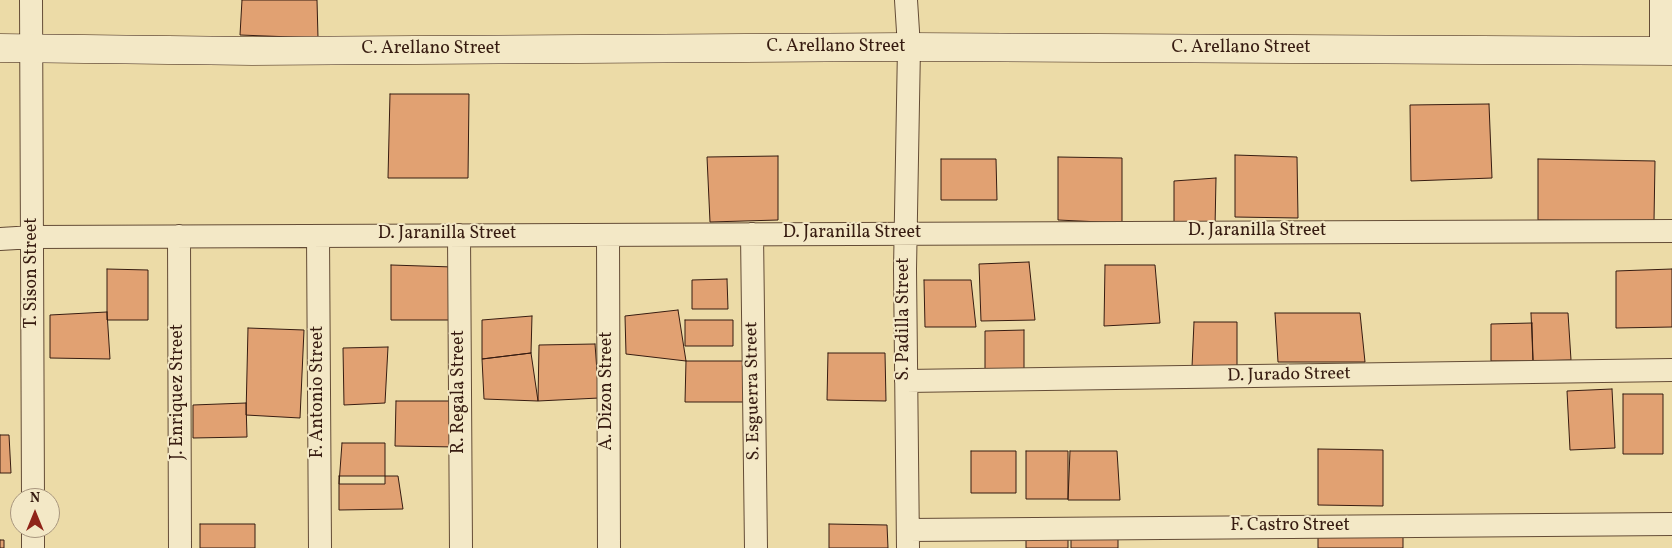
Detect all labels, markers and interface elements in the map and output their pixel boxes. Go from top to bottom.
street label: C. Arellano Street [766,37,906,59]
street label: C. Arellano Street [1171,38,1311,60]
street label: C. Arellano Street [361,39,501,61]
street label: T. Sison Street [22,217,44,329]
street label: D. Jaranilla Street [1188,221,1326,243]
street label: D. Jaranilla Street [783,223,921,245]
street label: D. Jaranilla Street [378,224,516,246]
street label: S. Padilla Street [894,257,916,381]
street label: S. Esguerra Street [742,321,766,461]
street label: J. Enriquez Street [168,324,190,460]
street label: F. Antonio Street [308,326,330,458]
street label: R. Regala Street [449,330,471,454]
street label: A. Dizon Street [597,331,619,451]
street label: D. Jurado Street [1227,364,1351,388]
north arrow [10,488,60,538]
text: N [30,489,40,508]
street label: F. Castro Street [1230,516,1350,538]

